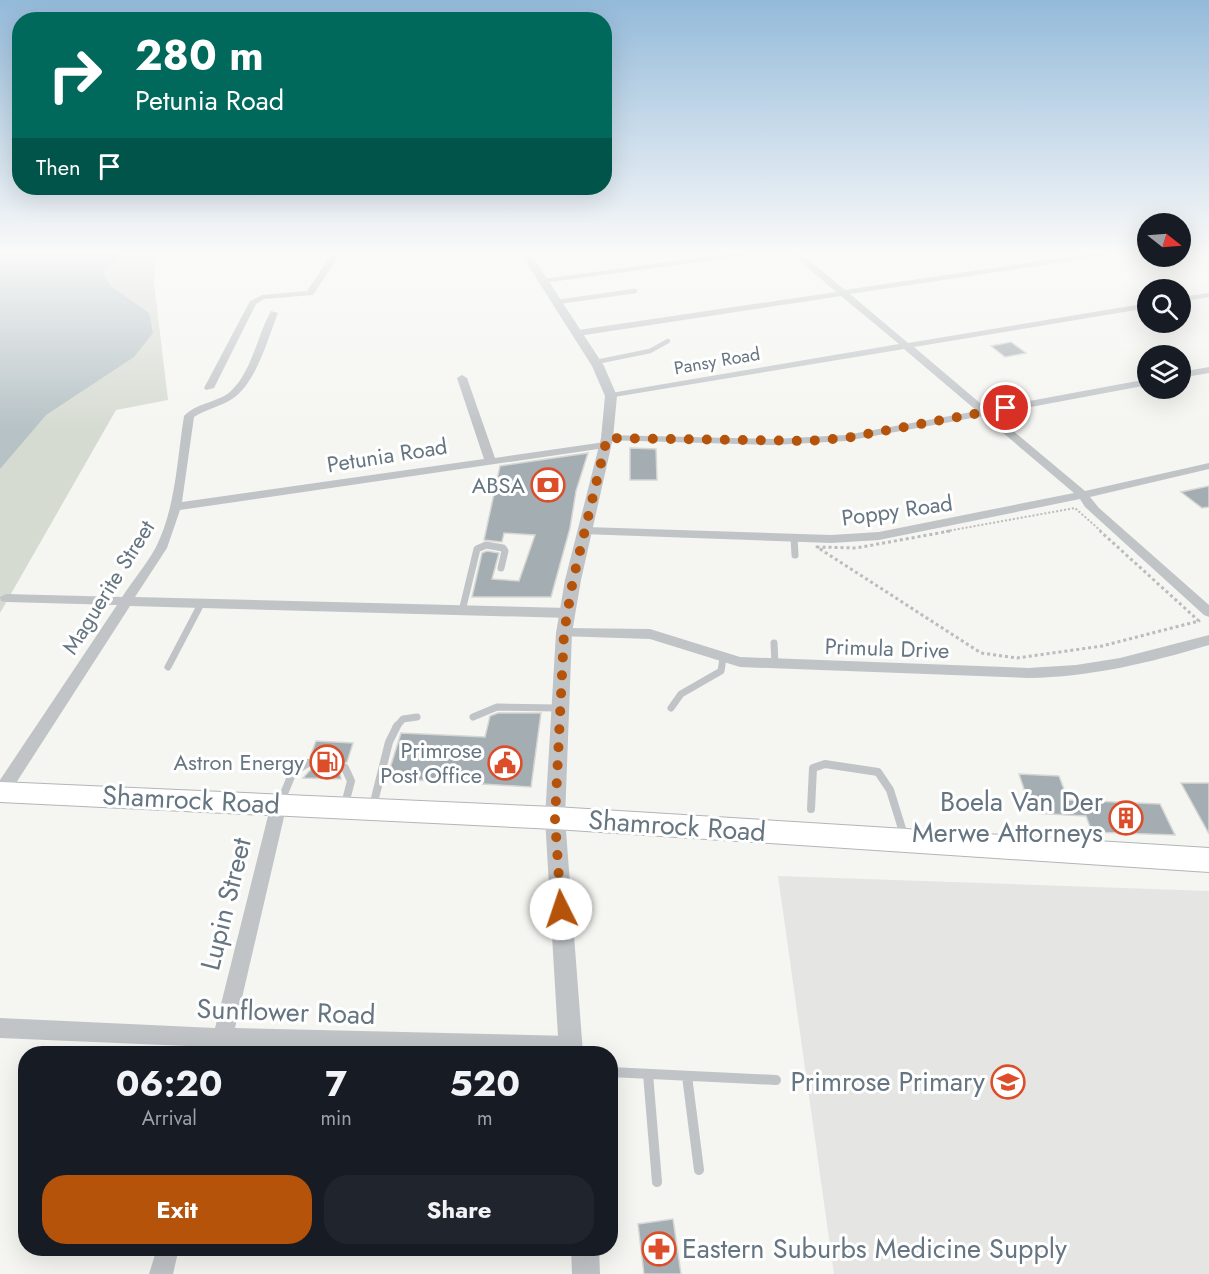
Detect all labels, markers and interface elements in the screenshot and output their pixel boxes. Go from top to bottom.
text: 280 m [135,25,264,86]
icon: right [36,36,114,114]
text: Petunia Road [135,81,284,120]
icon: arrive [93,150,126,183]
text: Then [36,151,81,183]
north arrow [1137,213,1191,267]
map controls [1137,213,1191,399]
button: search [1137,279,1191,333]
street label: Pansy Road [672,341,762,381]
button: layers [1137,345,1191,399]
pin [980,382,1031,433]
icon: arrive [989,391,1022,424]
street label: Petunia Road [325,430,449,480]
bank icon: ABSA [530,467,566,503]
place label: ABSA [472,469,525,501]
street label: Poppy Road [839,486,955,534]
street label: Maguerite Street [54,513,162,660]
street label: Primula Drive [824,630,950,666]
place label: Primrose Post Office [380,734,482,791]
fuel station icon: Astron Energy [309,744,345,780]
public building icon: Primrose Post Office [487,745,523,781]
place label: Astron Energy [174,746,304,778]
street label: Shamrock Road [101,775,281,824]
place label: Boela Van Der Merwe Attorneys [912,782,1104,852]
street label: Shamrock Road [587,800,767,851]
building icon: Boela Van Der Merwe Attorneys [1108,800,1144,836]
street label: Lupin Street [190,833,261,974]
position arrow [529,877,593,941]
street label: Sunflower Road [196,989,376,1034]
text: 06:20 [116,1057,223,1109]
text: 7 [325,1057,347,1109]
text: 520 [450,1057,520,1109]
place label: Primrose Primary [790,1062,985,1101]
school or university icon: Primrose Primary [990,1064,1026,1100]
text: Arrival [142,1104,197,1133]
text: min [320,1104,352,1133]
text: m [477,1104,493,1133]
button: Exit [42,1175,312,1244]
button: Share [324,1175,594,1244]
place label: Eastern Suburbs Medicine Supply [682,1229,1067,1268]
pharmacy icon: Eastern Suburbs Medicine Supply [641,1231,677,1267]

